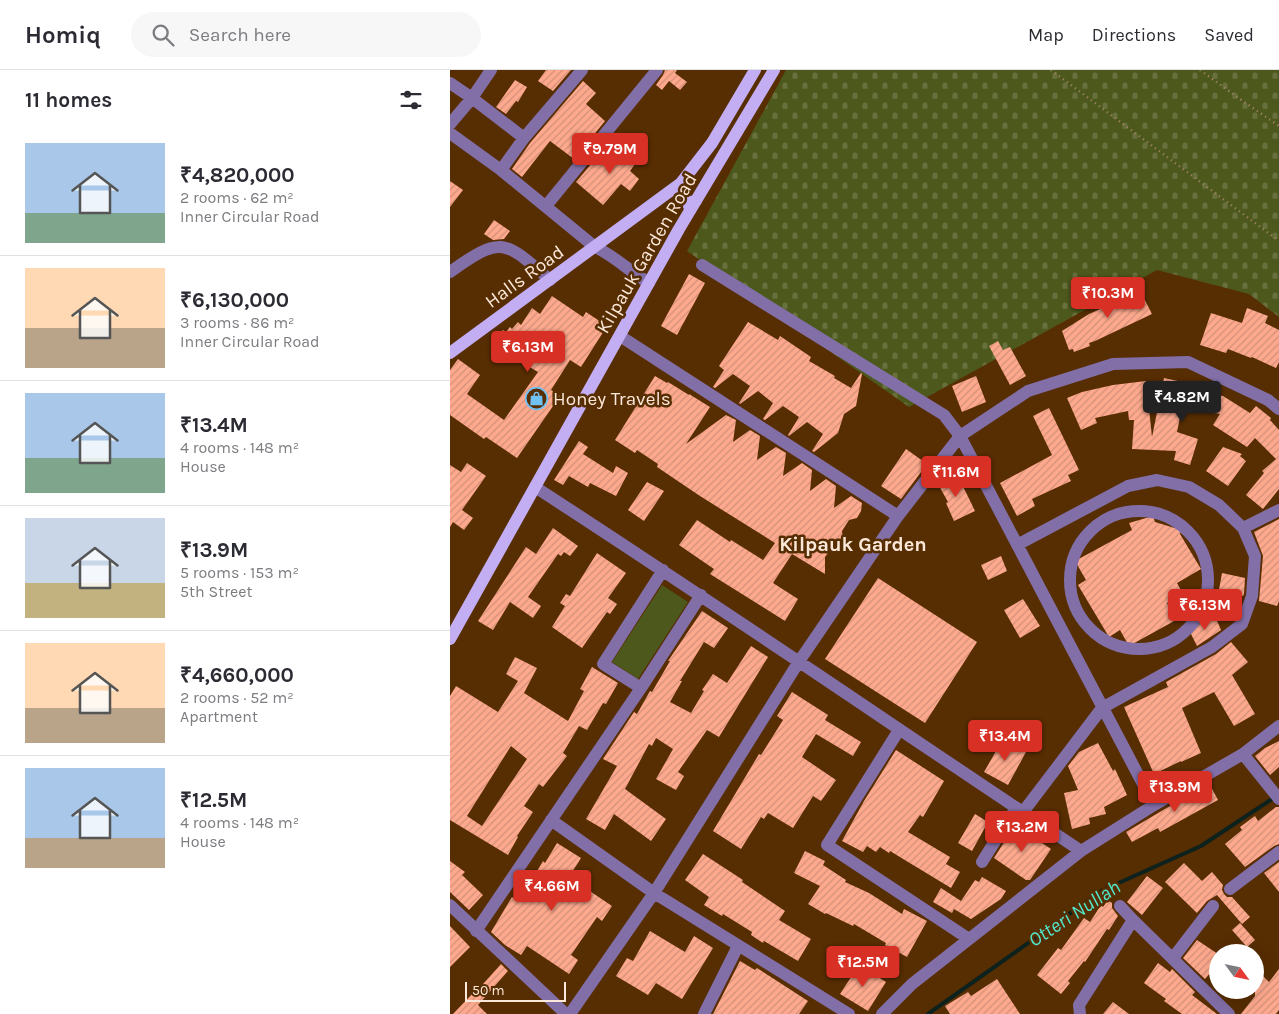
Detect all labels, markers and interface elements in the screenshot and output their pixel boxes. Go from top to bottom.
search box [131,12,481,57]
text: Homiq [25,21,101,49]
icon: search [149,21,177,49]
text: Search here [189,24,291,46]
text: Map [1028,24,1064,46]
text: Directions [1092,24,1176,46]
text: Saved [1204,24,1254,46]
icon: filters [397,86,425,114]
text: 11 homes [25,88,112,112]
pin: ₹9.79M [569,132,651,175]
text: ₹9.79M [583,139,637,158]
icon: home [65,163,125,223]
text: ₹4,820,000 [180,163,295,187]
street label: Kilpauk Garden Road [592,170,702,337]
text: 2 rooms · 62 m² [180,188,294,207]
text: Inner Circular Road [180,207,320,226]
street label: Halls Road [481,241,568,313]
pin: ₹10.3M [1067,276,1149,319]
text: ₹10.3M [1082,283,1134,302]
icon: home [65,288,125,348]
text: ₹6,130,000 [180,288,289,312]
text: 3 rooms · 86 m² [180,313,295,332]
pin: ₹6.13M [487,330,569,373]
text: Inner Circular Road [180,332,320,351]
text: ₹6.13M [502,337,554,356]
pin: ₹4.82M [1141,380,1223,423]
shop icon: Honey Travels [525,386,549,410]
text: ₹4.82M [1154,387,1210,406]
place label: Honey Travels [553,388,671,410]
icon: home [65,413,125,473]
text: ₹13.4M [180,413,248,437]
text: 4 rooms · 148 m² [180,438,299,457]
pin: ₹11.6M [915,456,997,498]
text: House [180,457,226,476]
text: ₹11.6M [932,462,980,481]
district label: Kilpauk Garden [779,533,927,556]
icon: home [65,538,125,598]
text: ₹13.9M [180,538,248,562]
text: 5 rooms · 153 m² [180,563,299,582]
text: 5th Street [180,582,252,601]
pin: ₹6.13M [1164,588,1246,631]
text: ₹6.13M [1179,595,1231,614]
icon: home [65,663,125,723]
text: ₹4,660,000 [180,663,294,687]
text: 2 rooms · 52 m² [180,688,294,707]
text: Apartment [180,707,258,726]
pin: ₹13.4M [964,720,1046,762]
text: ₹13.4M [979,726,1031,745]
pin: ₹13.9M [1134,770,1216,813]
text: ₹13.9M [1149,777,1201,796]
icon: home [65,788,125,848]
text: ₹12.5M [180,788,247,812]
pin: ₹13.2M [981,810,1063,853]
text: 4 rooms · 148 m² [180,813,299,832]
text: ₹13.2M [996,817,1048,836]
text: House [180,832,226,851]
pin: ₹4.66M [511,870,593,912]
water label: Otteri Nullah [1024,875,1125,952]
text: ₹4.66M [524,876,580,895]
north arrow [1209,944,1264,999]
map controls [1209,944,1264,999]
pin: ₹12.5M [822,946,904,988]
text: ₹12.5M [837,952,889,971]
scale bar [465,979,566,1002]
text: 50 m [472,982,505,999]

